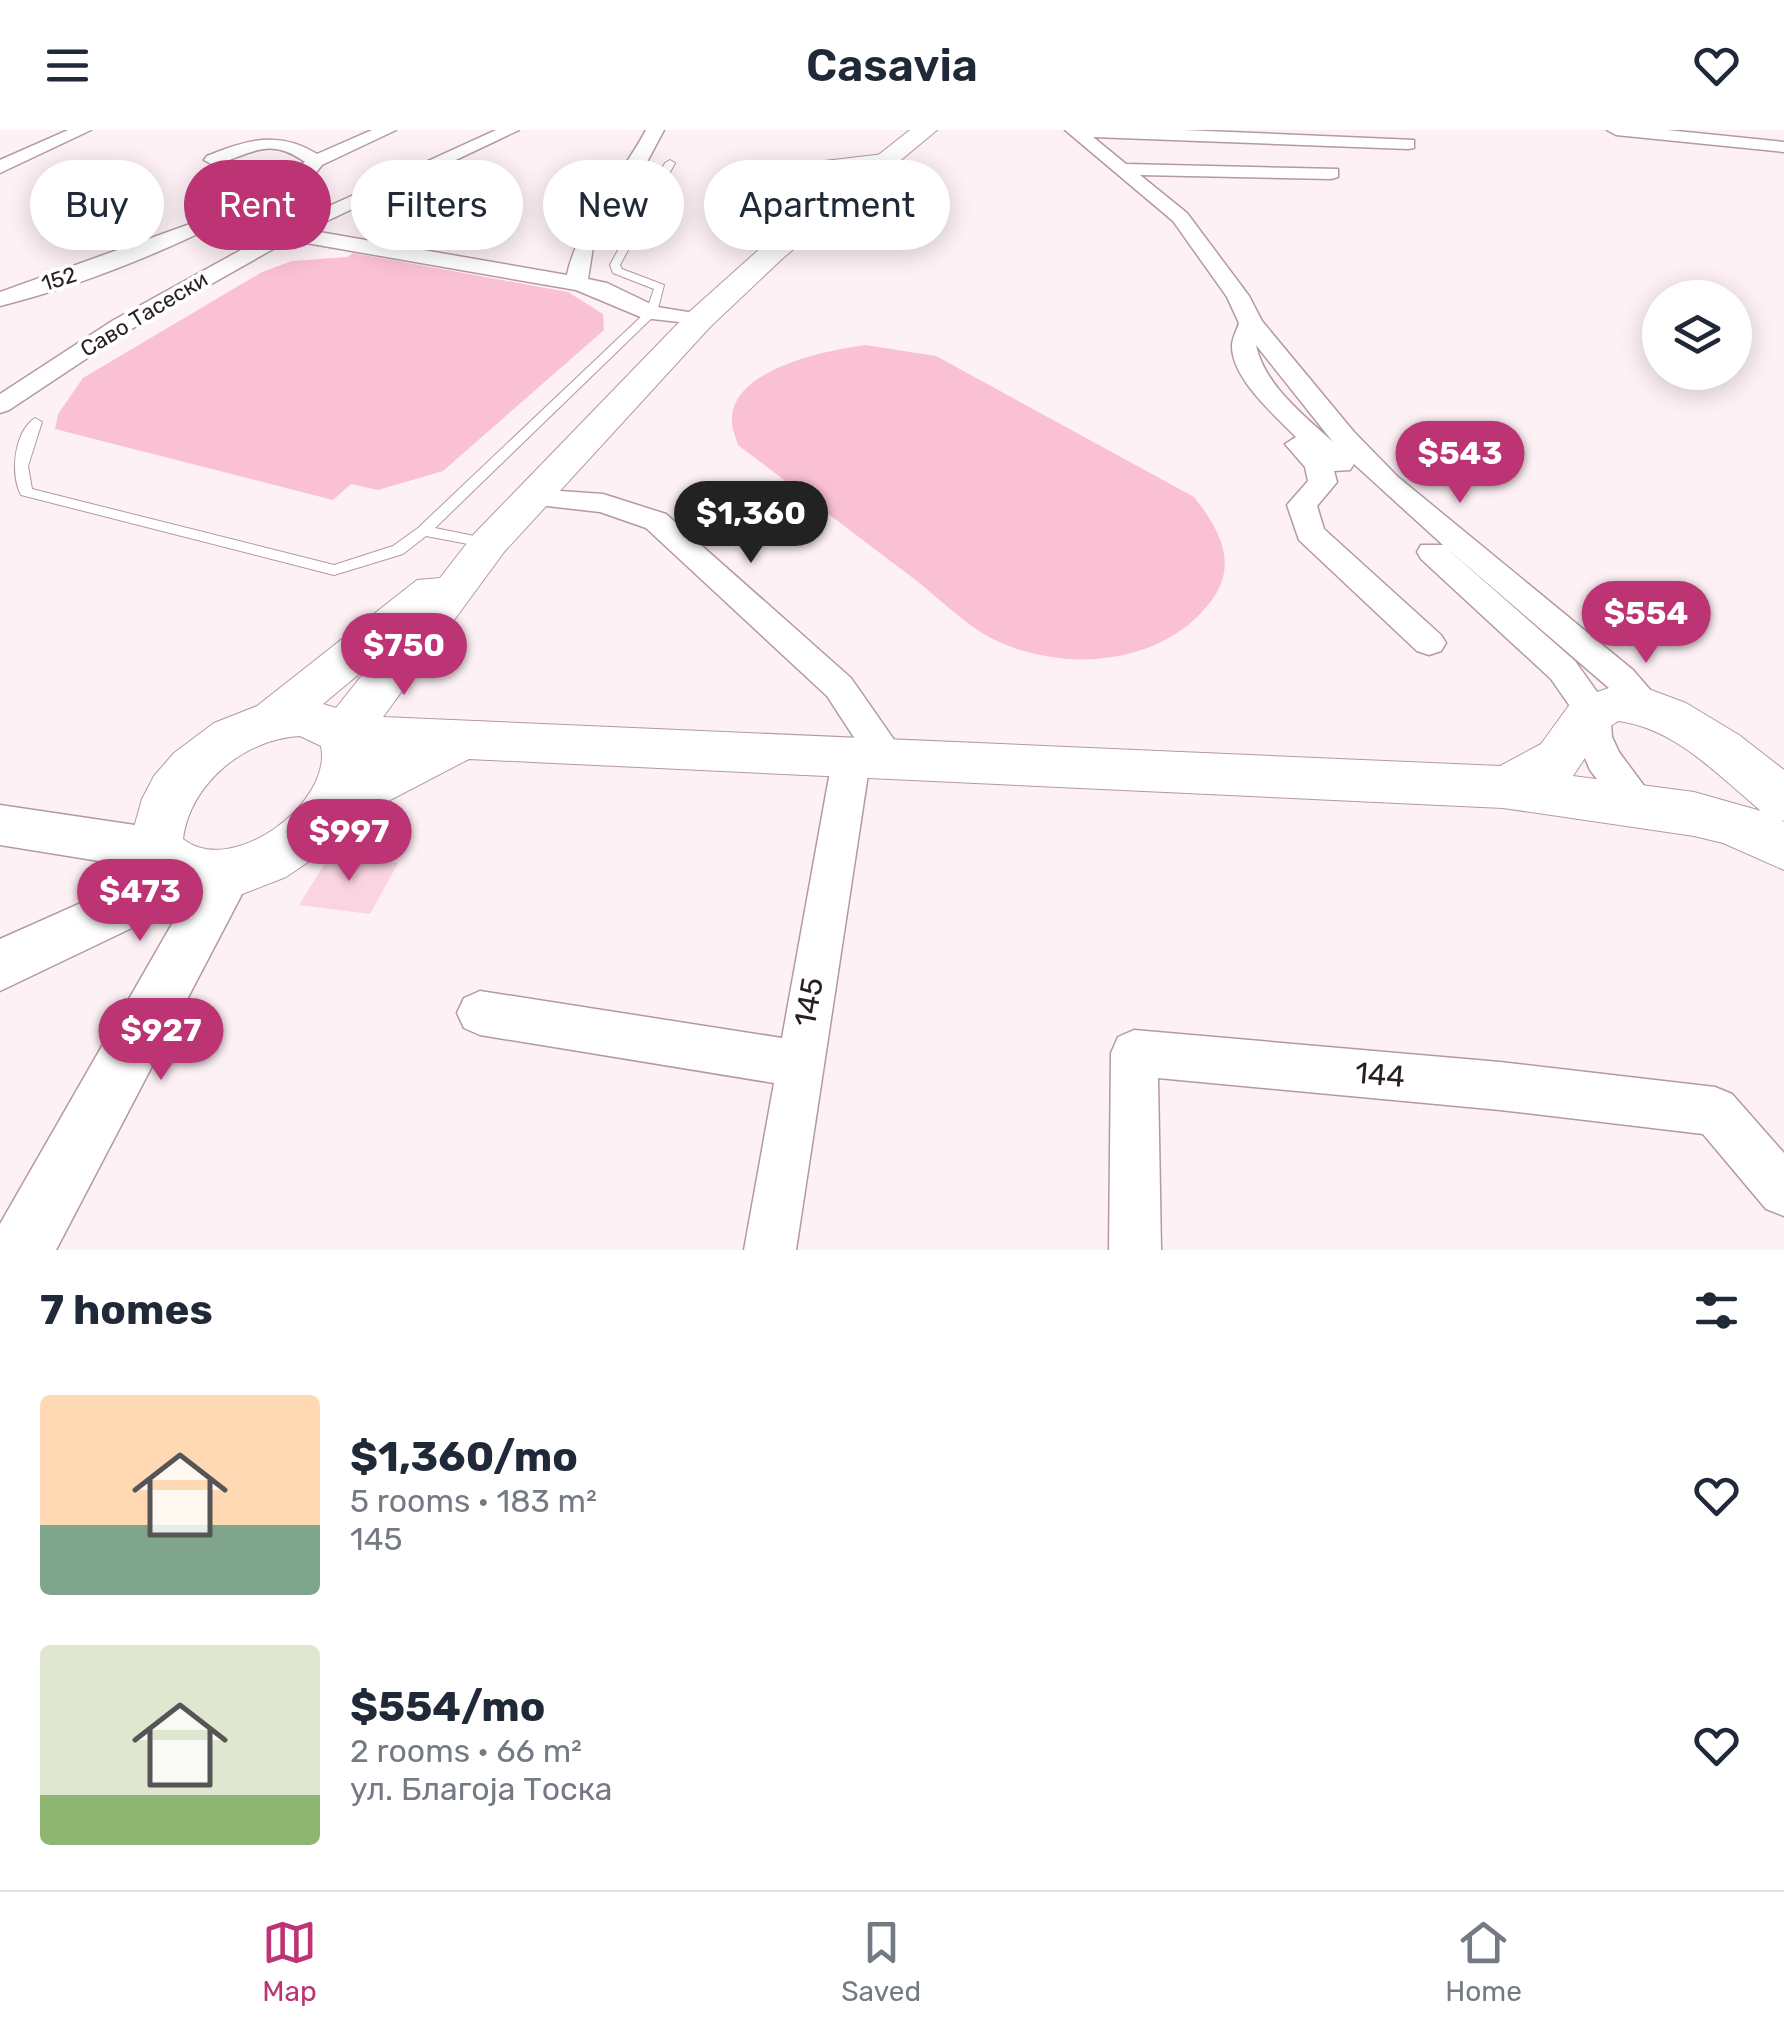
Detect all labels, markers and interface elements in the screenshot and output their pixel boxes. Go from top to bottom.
icon: menu [40,38,95,93]
icon: heart [1689,38,1744,93]
text: Casavia [806,39,978,92]
chip: Buy [30,160,164,250]
chip: Rent [184,160,331,250]
chip: Filters [351,160,523,250]
chip: New [543,160,684,250]
chip: Apartment [704,160,950,250]
street label: 152 [38,261,80,297]
street label: Саво Тасески [75,265,213,363]
map controls [1642,280,1752,390]
button: layers [1642,280,1752,390]
pin: $543 [1401,421,1519,506]
text: $543 [1418,434,1503,472]
pin: $1,360 [670,481,832,566]
text: $1,360 [696,494,806,532]
pin: $554 [1587,581,1705,666]
text: $554 [1604,594,1688,632]
pin: $750 [345,613,463,698]
text: $750 [363,626,445,664]
pin: $997 [290,799,408,884]
text: $997 [309,812,389,850]
pin: $473 [81,859,199,944]
text: $473 [99,872,181,910]
street label: 145 [787,975,831,1029]
pin: $927 [102,998,220,1083]
text: $927 [120,1011,202,1049]
street label: 144 [1353,1055,1407,1095]
icon: filters [1689,1283,1744,1338]
text: 7 homes [40,1285,213,1335]
text: $1,360/mo [350,1432,578,1482]
icon: home [120,1435,240,1555]
icon: heart [1689,1468,1744,1523]
text: 5 rooms · 183 m² [350,1482,597,1520]
text: 145 [350,1520,403,1558]
text: $554/mo [350,1682,546,1732]
icon: home [120,1685,240,1805]
icon: heart [1689,1718,1744,1773]
text: 2 rooms · 66 m² [350,1732,582,1770]
text: ул. Благоја Тоска [350,1770,613,1808]
tab: Map [262,1915,317,2008]
tab: Saved [841,1915,921,2008]
tab: Home [1445,1915,1522,2008]

